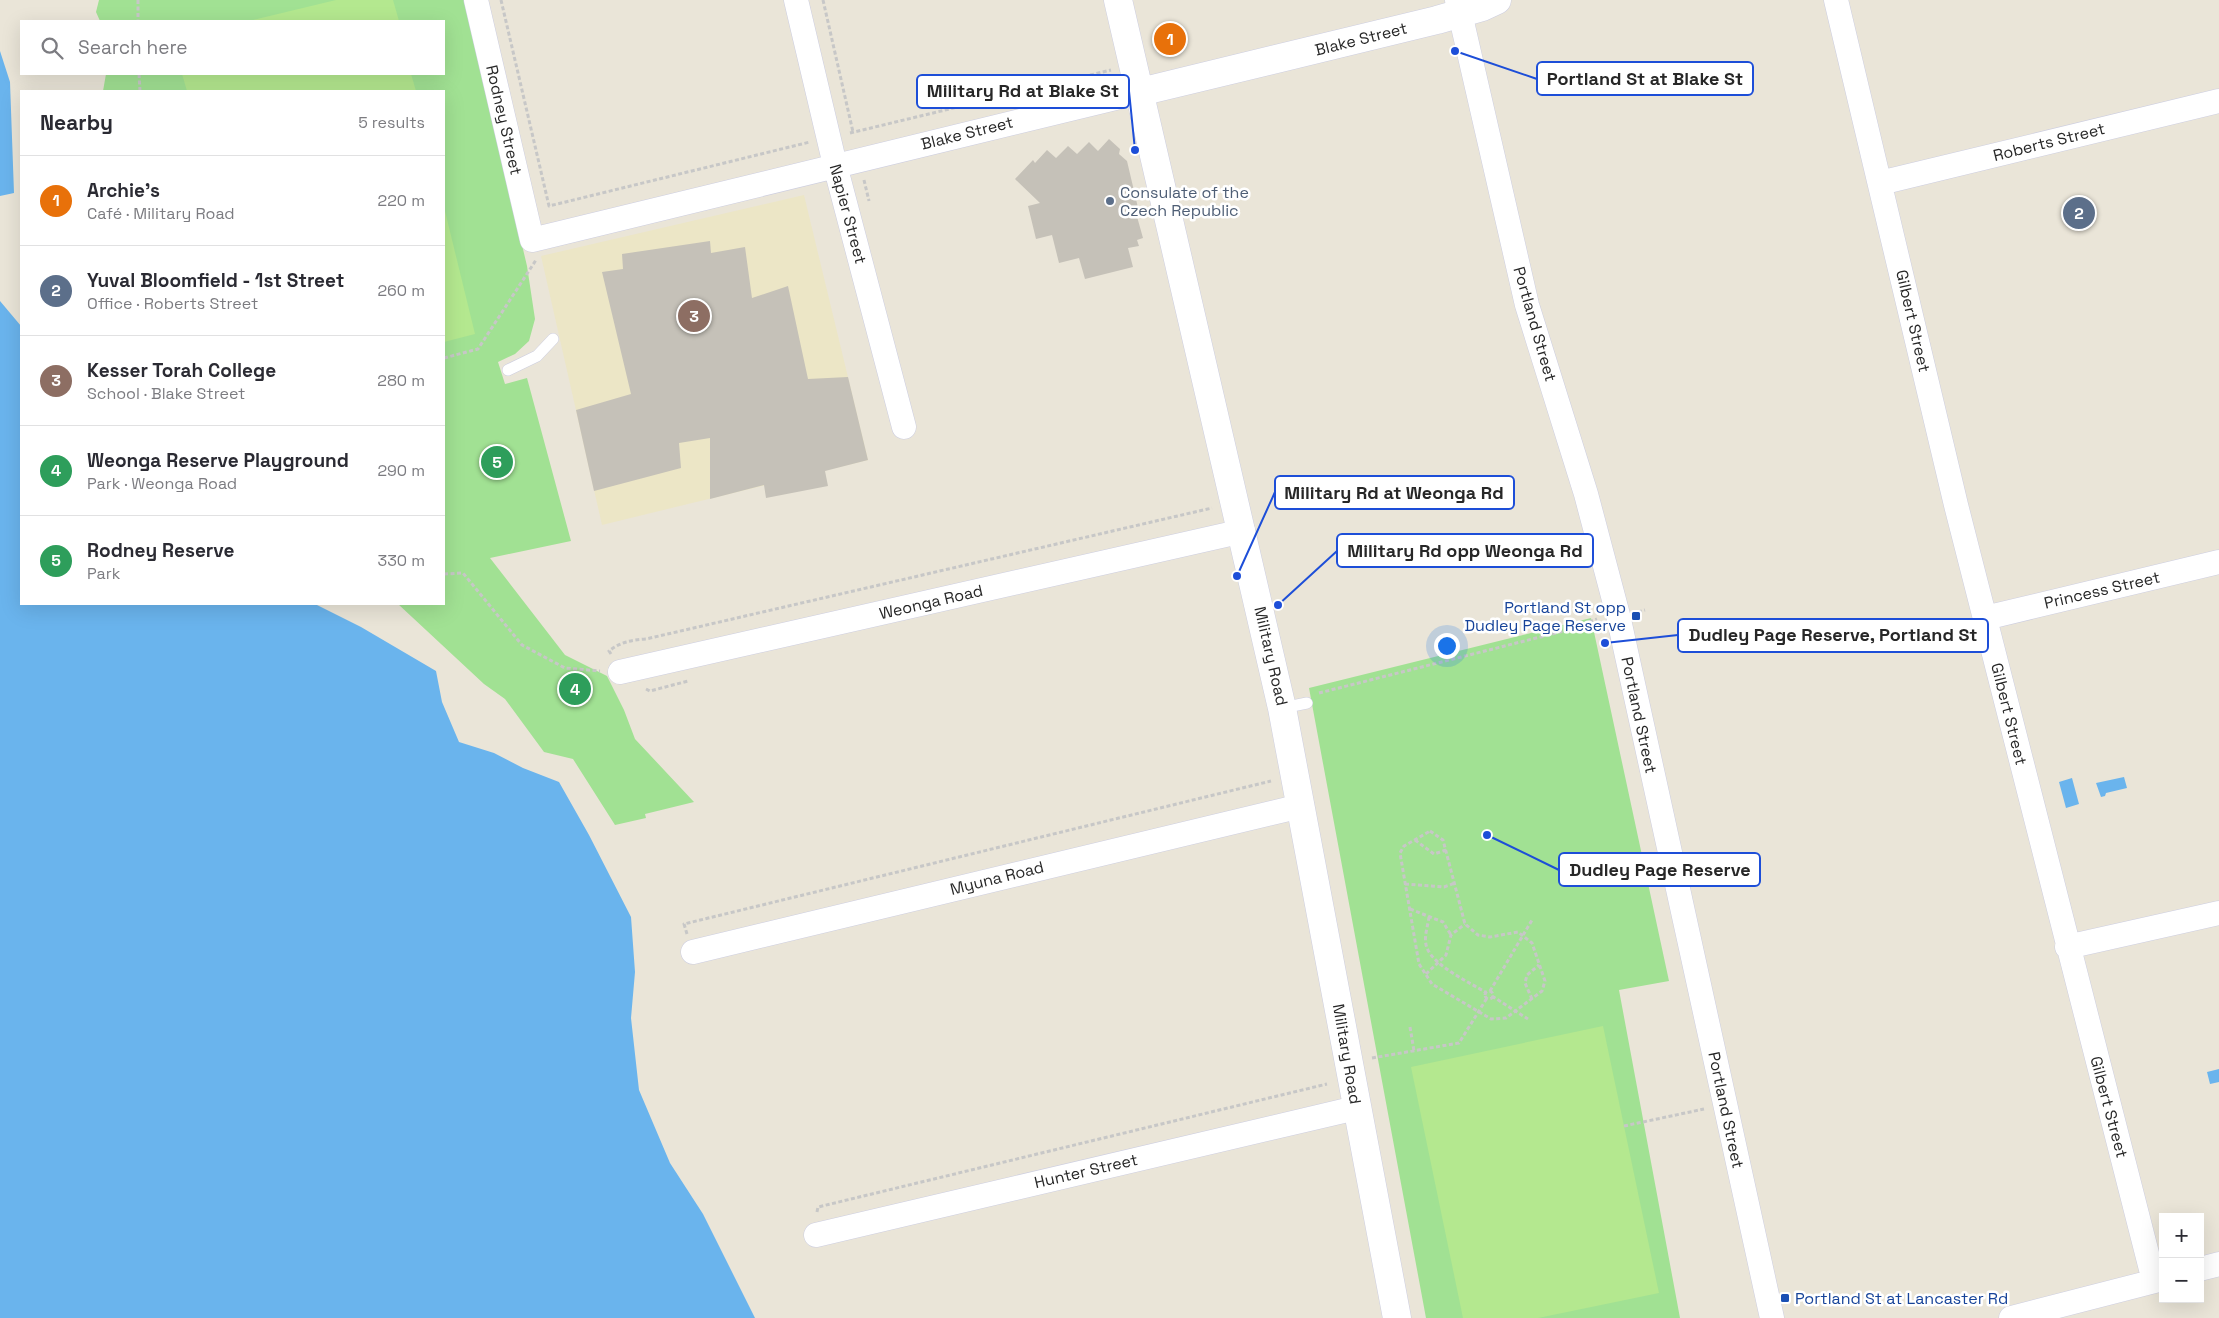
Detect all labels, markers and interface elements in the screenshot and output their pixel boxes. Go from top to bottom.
street label: Blake Street [1313,17,1409,61]
search box [20,20,445,75]
pin: 1 [1154,20,1186,58]
icon: search [38,34,66,62]
text: Search here [78,35,188,60]
callout: Portland St at Blake St [1537,62,1753,95]
street label: Rodney Street [481,63,527,177]
text: Portland St at Blake St [1547,67,1743,90]
callout: Military Rd at Blake St [917,75,1129,108]
text: Military Rd at Blake St [927,79,1119,102]
text: Nearby [40,109,113,136]
street label: Blake Street [919,111,1015,155]
text: 5 results [358,112,425,133]
street label: Roberts Street [1991,118,2107,166]
street label: Napier Street [825,162,871,266]
text: Archie's [87,178,160,203]
place label: Consulate of the Czech Republic [1120,182,1249,221]
text: 1 [52,190,60,211]
text: 220 m [378,190,425,211]
pin: 2 [2063,194,2095,232]
marker: Consulate of the Czech Republic [1104,195,1116,207]
text: Café · Military Road [87,203,235,224]
street label: Portland Street [1509,264,1561,384]
text: Yuval Bloomfield - 1st Street [87,268,344,293]
street label: Gilbert Street [1891,268,1935,374]
text: 2 [51,280,61,301]
text: 260 m [377,280,425,301]
text: Office · Roberts Street [87,293,258,314]
pin: 3 [678,297,710,335]
text: Kesser Torah College [87,358,276,383]
text: 3 [51,370,61,391]
text: 280 m [377,370,425,391]
text: School · Blake Street [87,383,245,404]
pin: 5 [481,443,513,481]
text: Weonga Reserve Playground [87,448,349,473]
text: 4 [51,460,61,481]
text: 290 m [377,460,425,481]
text: Park · Weonga Road [87,473,237,494]
callout: Military Rd at Weonga Rd [1275,476,1514,509]
text: Military Rd at Weonga Rd [1284,481,1504,504]
callout: Military Rd opp Weonga Rd [1337,534,1593,567]
text: Rodney Reserve [87,538,234,563]
text: Military Rd opp Weonga Rd [1347,539,1583,562]
text: 5 [51,550,61,571]
text: 330 m [378,550,425,571]
text: Park [87,563,120,584]
street label: Princess Street [2042,566,2162,614]
street label: Weonga Road [877,580,985,624]
place label: Portland St opp Dudley Page Reserve [1464,597,1626,636]
street label: Military Road [1249,604,1293,708]
marker: Portland St opp Dudley Page Reserve [1630,610,1642,622]
callout: Dudley Page Reserve, Portland St [1678,619,1988,652]
text: Dudley Page Reserve, Portland St [1688,623,1978,646]
your location [1434,633,1460,659]
street label: Portland Street [1616,655,1662,775]
street label: Gilbert Street [1986,661,2032,767]
pin: 4 [559,670,591,708]
callout: Dudley Page Reserve [1559,853,1760,886]
street label: Myuna Road [948,856,1046,900]
text: Dudley Page Reserve [1569,858,1751,881]
street label: Military Road [1328,1002,1366,1106]
street label: Portland Street [1703,1050,1749,1170]
street label: Gilbert Street [2085,1054,2133,1160]
street label: Hunter Street [1032,1149,1140,1193]
map controls [2159,1213,2204,1303]
button: + [2159,1213,2204,1258]
button: − [2159,1258,2204,1303]
place label: Portland St at Lancaster Rd [1795,1288,2008,1309]
marker: Portland St at Lancaster Rd [1779,1292,1791,1304]

